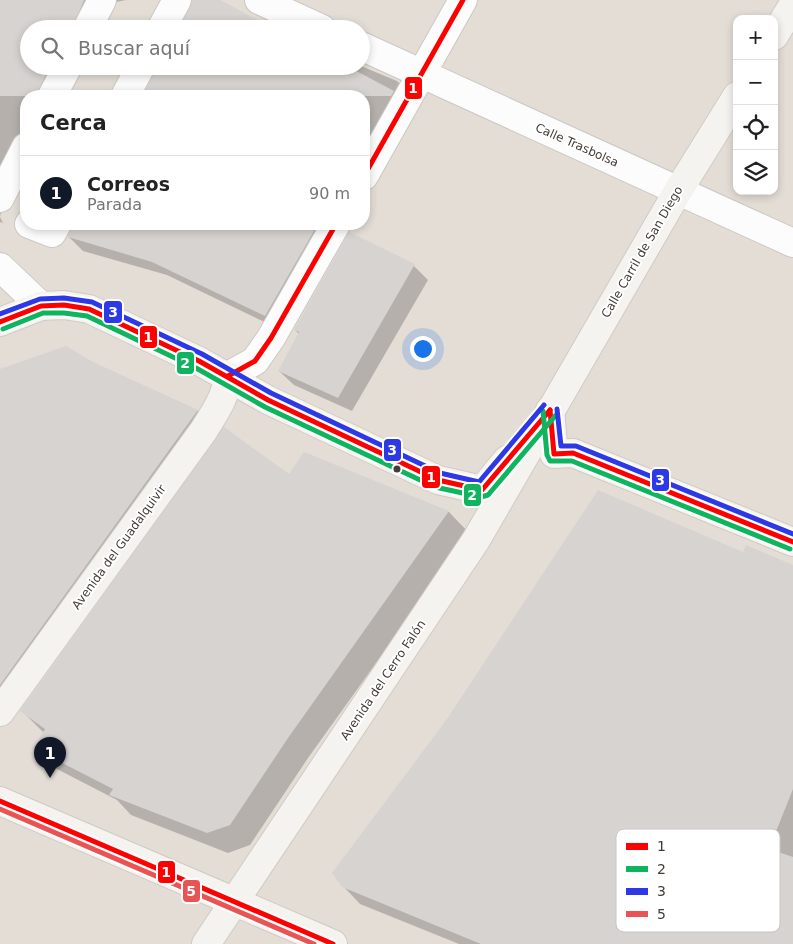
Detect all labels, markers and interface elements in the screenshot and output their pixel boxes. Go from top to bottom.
map controls [733,15,778,195]
button: + [733,15,778,60]
search box [20,20,370,75]
icon: search [38,34,66,62]
text: Buscar aquí [78,37,190,59]
button: − [733,60,778,105]
line badge: 1 [404,76,423,100]
text: 1 [408,80,418,96]
button: locate [733,105,778,150]
text: Cerca [40,111,107,135]
street label: Calle Trasbolsa [533,120,621,170]
button: layers [733,150,778,195]
text: Correos [87,173,170,195]
text: 1 [50,184,62,203]
text: 90 m [309,184,350,203]
street label: Calle Carril de San Diego [599,184,685,320]
text: Parada [87,195,142,214]
line badge: 3 [103,300,123,324]
text: 3 [108,304,118,320]
line badge: 1 [139,325,158,349]
text: 1 [143,329,153,345]
your location [410,336,436,362]
line badge: 2 [176,351,195,375]
text: 2 [180,355,190,371]
line badge: 3 [383,438,402,462]
text: 3 [387,442,397,458]
unlabelled marker [392,464,402,474]
line badge: 1 [421,465,441,489]
line badge: 3 [651,468,670,492]
text: 1 [426,469,436,485]
text: 3 [655,472,665,488]
street label: Avenida del Guadalquivir [69,482,169,612]
line badge: 2 [463,483,482,507]
text: 2 [467,487,477,503]
street label: Avenida del Cerro Falón [338,617,428,743]
pin: 1 [34,737,66,778]
legend [616,829,780,932]
text: 1 [657,838,666,854]
line badge: 1 [157,860,176,884]
text: 2 [657,861,666,877]
text: 1 [161,864,171,880]
line badge: 5 [182,879,201,903]
text: 5 [186,883,196,899]
text: 3 [657,883,666,899]
text: 5 [657,906,666,922]

